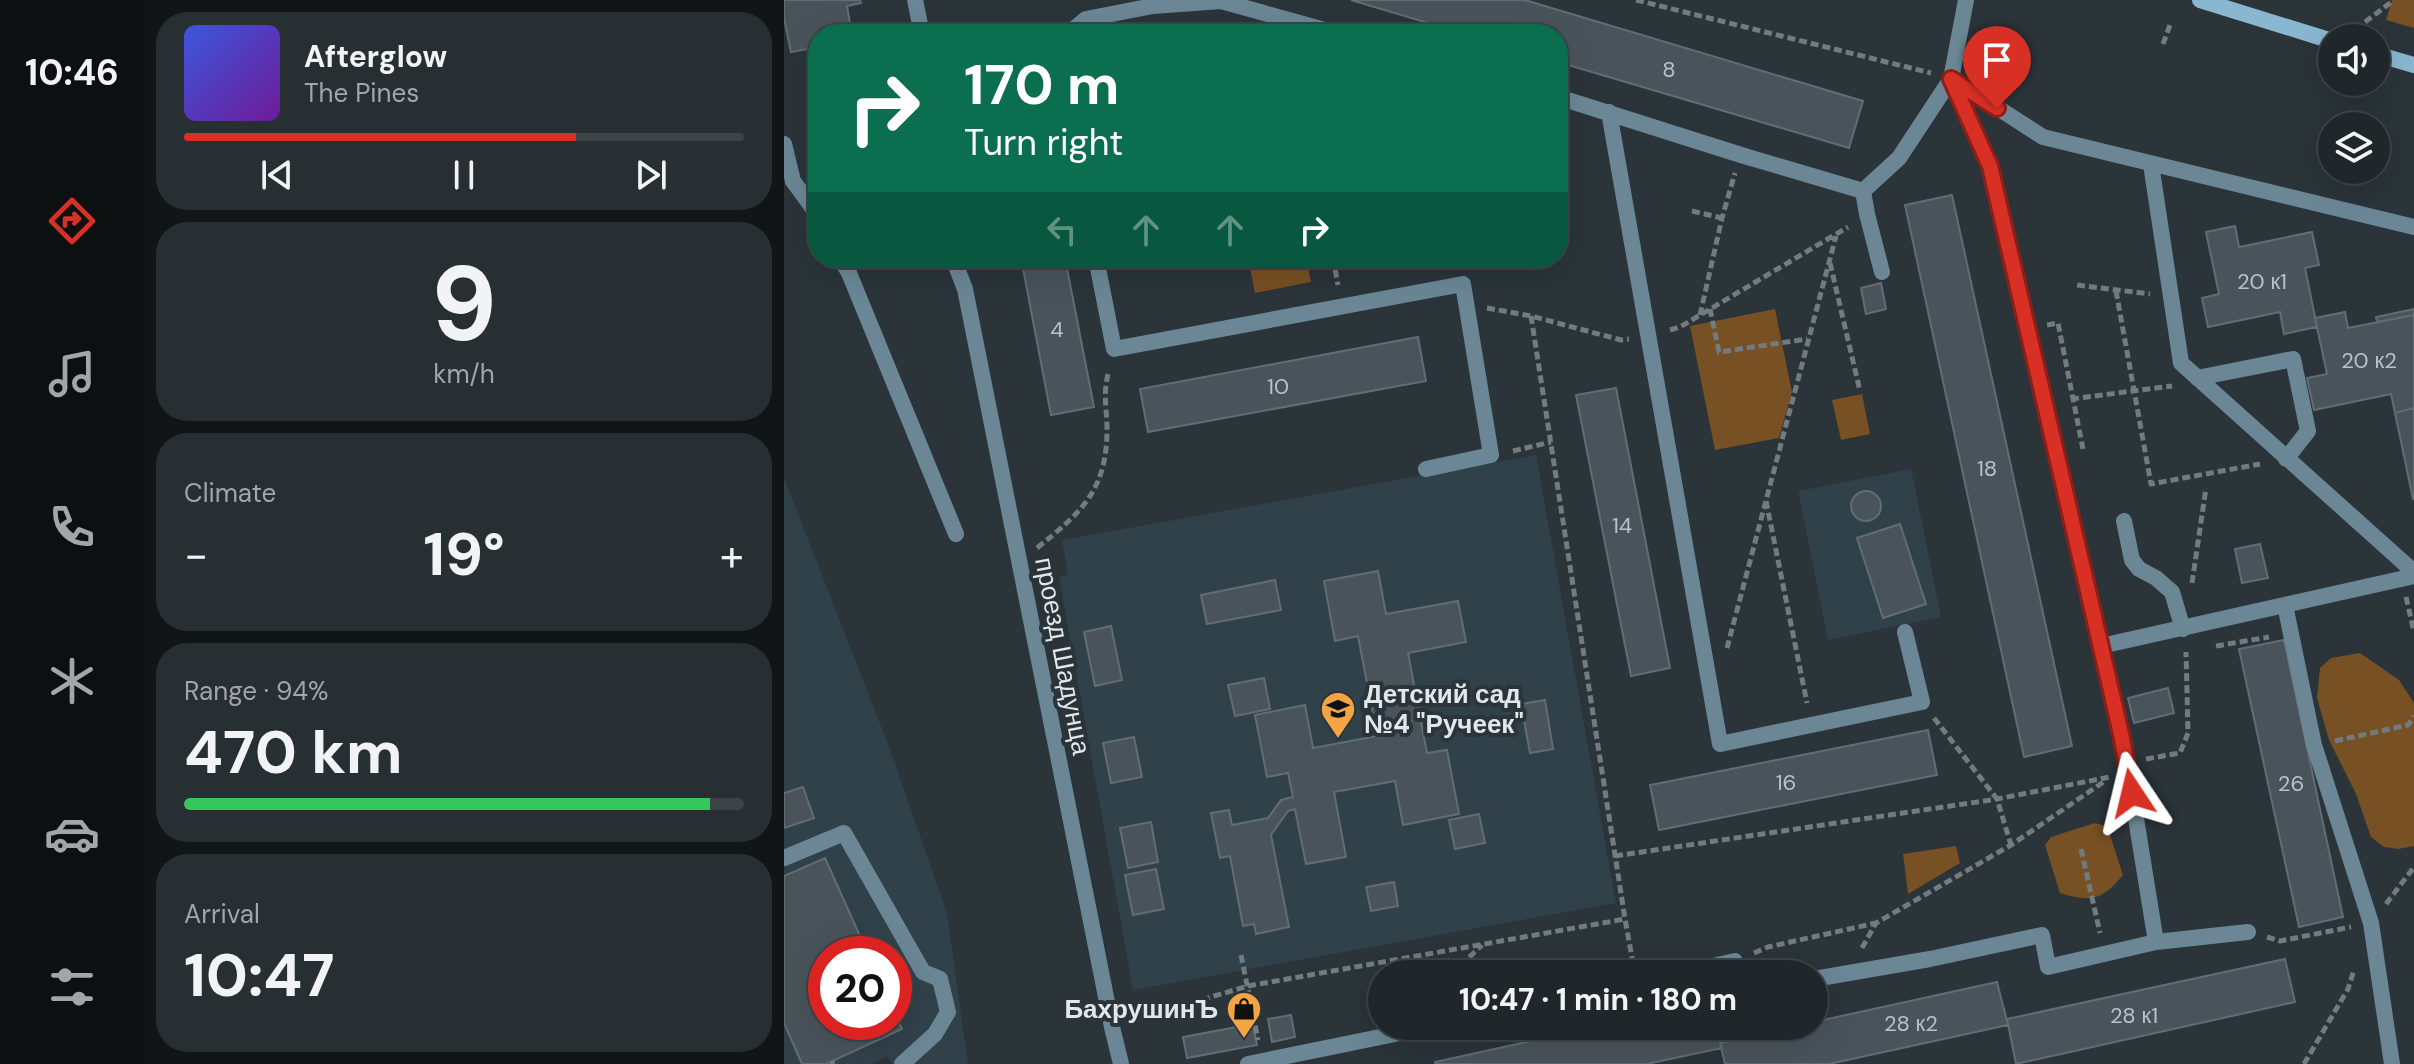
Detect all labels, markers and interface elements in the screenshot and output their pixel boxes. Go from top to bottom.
map controls [2318,24,2390,184]
button: sound [2318,24,2390,96]
pin [1963,26,2031,108]
text: Afterglow [304,37,447,76]
icon: arrive [1975,38,2019,82]
text: 170 m [964,48,1119,121]
text: 10:46 [25,49,119,96]
house number: 8 [1662,55,1676,84]
icon: right [832,56,936,160]
text: The Pines [304,76,419,110]
button: layers [2318,112,2390,184]
text: Turn right [964,119,1123,166]
icon: previous [255,153,299,197]
icon: pause [442,153,486,197]
icon: next [629,153,673,197]
icon: directions [44,193,100,249]
icon: left [1040,208,1084,252]
icon: ahead [1124,208,1168,252]
icon: ahead [1208,208,1252,252]
icon: right [1292,208,1336,252]
text: 9 [431,237,497,372]
house number: 20 к1 [2237,267,2287,296]
house number: 4 [1050,315,1064,344]
icon: music [44,346,100,402]
house number: 20 к2 [2341,346,2397,375]
text: km/h [433,357,495,391]
house number: 10 [1267,372,1289,401]
house number: 18 [1977,454,1997,483]
text: Climate [184,476,276,510]
icon: phone [44,499,100,555]
house number: 14 [1612,511,1632,540]
text: 19° [423,515,505,594]
text: − [184,526,208,584]
text: + [720,526,744,584]
street label: проезд Шадунца [1027,554,1099,758]
icon: climate [44,653,100,709]
text: Range · 94% [184,674,328,708]
place label: Детский сад №4 "Ручеек" [1364,677,1524,741]
school or university icon: Детский сад №4 "Ручеек" [1319,690,1357,740]
text: 470 km [184,713,402,792]
position arrow [2090,751,2174,835]
house number: 16 [1776,768,1796,797]
house number: 26 [2278,769,2304,798]
icon: car [44,806,100,862]
text: Arrival [184,897,260,931]
text: 10:47 [184,936,335,1015]
speed limit sign: 20 [808,936,912,1040]
icon: filters [44,959,100,1015]
text: 10:47 · 1 min · 180 m [1459,980,1737,1019]
shop icon: БахрушинЪ [1225,990,1263,1040]
place label: БахрушинЪ [1064,992,1218,1026]
house number: 28 к1 [2110,1001,2158,1030]
house number: 28 к2 [1884,1009,1938,1038]

